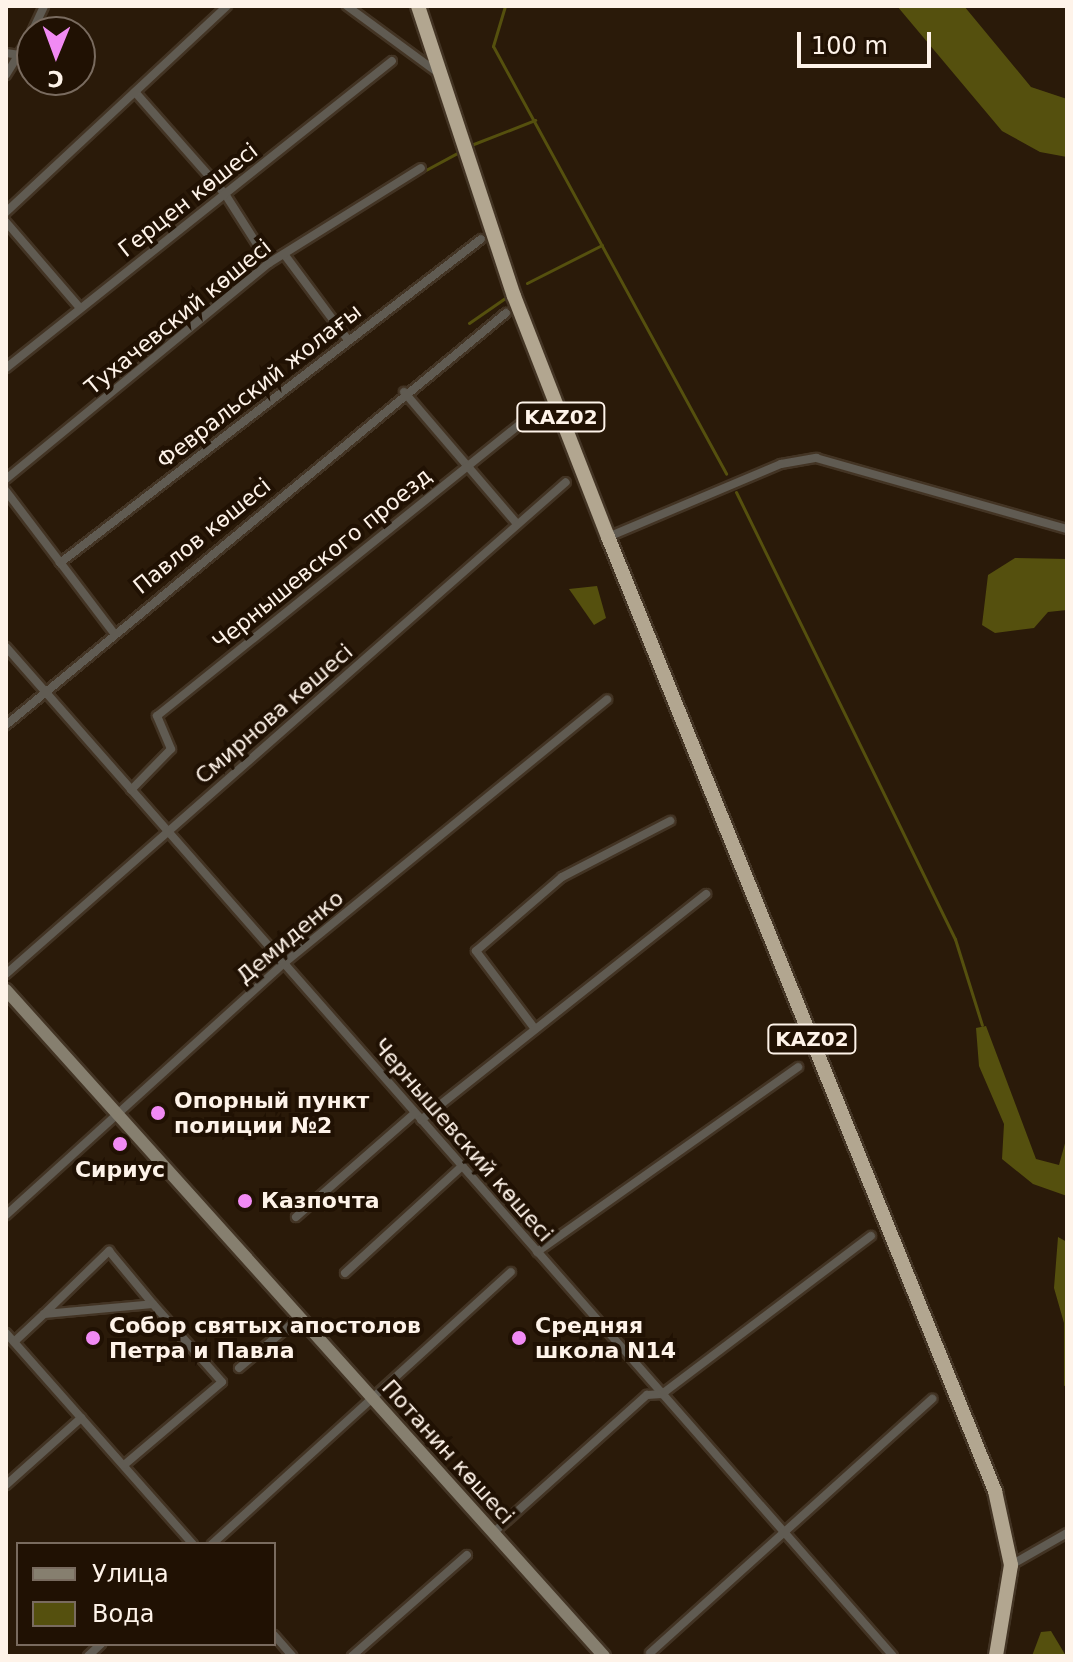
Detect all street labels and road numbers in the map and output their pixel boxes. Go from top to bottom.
street label: Герцен көшесі [113,137,263,263]
street label: Тухачевский көшесі [80,234,276,400]
street label: Февральский жолағы [152,298,366,474]
road number: KAZ02 [515,401,607,433]
street label: Чернышевского проезд [207,463,437,655]
street label: Павлов көшесі [128,473,276,599]
street label: Смирнова көшесі [190,638,358,790]
street label: Демиденко [231,885,349,989]
road number: KAZ02 [766,1023,858,1055]
street label: Чернышевский көшесі [368,1033,558,1247]
street label: Потанин көшесі [376,1374,520,1530]

